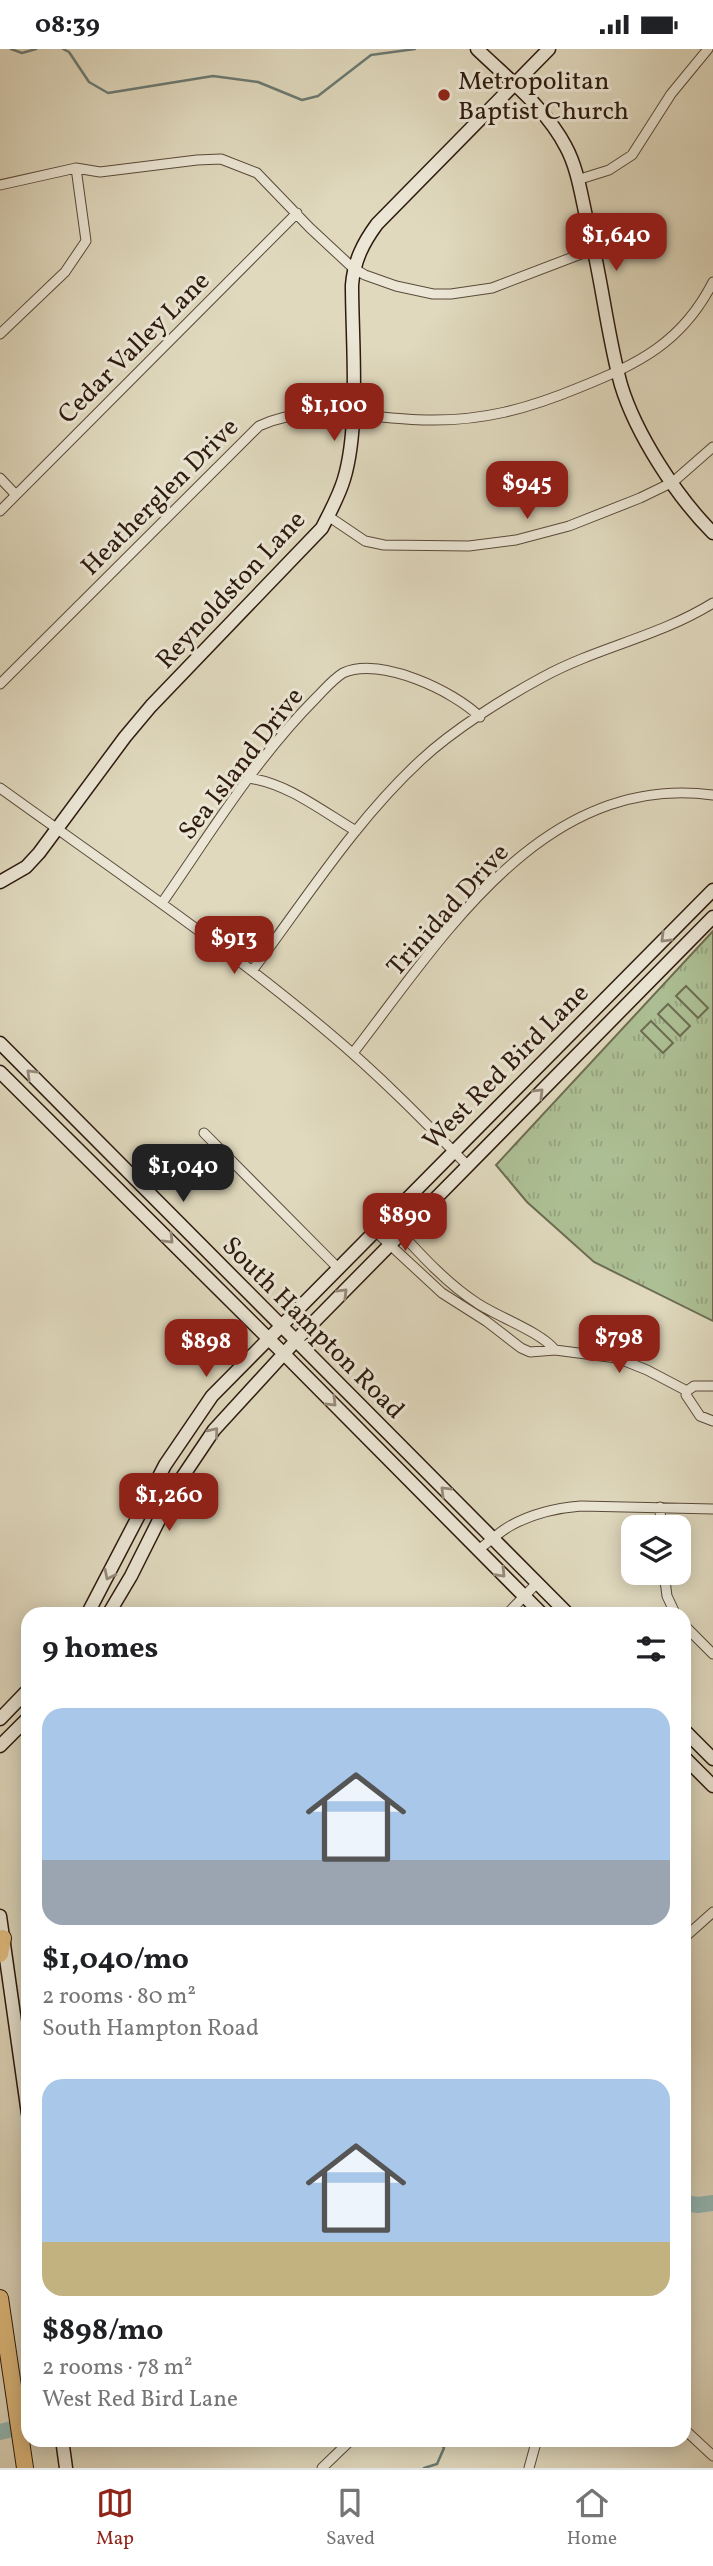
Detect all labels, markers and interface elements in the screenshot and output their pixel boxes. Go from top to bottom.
text: 08:39 [35,7,100,43]
place label: Metropolitan Baptist Church [458,64,629,130]
marker: Metropolitan Baptist Church [436,87,452,103]
pin: $1,640 [559,213,673,273]
text: $1,640 [582,220,650,252]
street label: Cedar Valley Lane [50,264,219,433]
pin: $1,100 [277,383,391,443]
text: $1,100 [301,390,367,422]
street label: Heatherglen Drive [73,410,247,584]
pin: $945 [486,461,568,521]
text: $945 [502,468,552,500]
street label: Reynoldston Lane [148,503,314,678]
street label: Sea Island Drive [171,680,313,848]
street label: Trinidad Drive [379,836,518,985]
pin: $913 [193,916,275,976]
text: $913 [211,923,257,955]
one-way arrow [661,930,673,942]
street label: West Red Bird Lane [415,976,597,1158]
one-way arrow [26,1069,39,1082]
one-way arrow [531,1089,544,1102]
pin: $1,040 [126,1145,240,1204]
text: $1,040 [148,1151,218,1183]
pin: $890 [364,1193,446,1253]
text: $890 [379,1200,431,1232]
street label: South Hampton Road [213,1229,412,1428]
one-way arrow [160,1231,173,1244]
one-way arrow [334,1288,347,1301]
pin: $798 [578,1315,660,1375]
pin: $898 [165,1319,247,1379]
text: $798 [595,1322,643,1354]
text: $898 [181,1326,231,1358]
one-way arrow [323,1393,336,1406]
one-way arrow [205,1427,218,1439]
pin: $1,260 [112,1473,226,1533]
text: $1,260 [135,1480,203,1512]
one-way arrow [440,1486,453,1499]
map controls [621,1515,691,1585]
button: layers [621,1515,691,1585]
one-way arrow [493,1565,506,1578]
one-way arrow [104,1568,118,1580]
text: 9 homes [42,1628,158,1670]
icon: filters [632,1630,670,1668]
icon: home [293,1754,419,1880]
text: $1,040/mo [42,1939,189,1981]
text: 2 rooms · 80 m² [42,1981,196,2013]
text: South Hampton Road [42,2013,259,2045]
icon: home [293,2125,419,2251]
text: $898/mo [42,2310,163,2352]
text: 2 rooms · 78 m² [42,2352,193,2384]
text: West Red Bird Lane [42,2384,238,2416]
tab: Map [96,2484,134,2552]
tab: Saved [326,2484,375,2552]
tab: Home [567,2484,617,2552]

